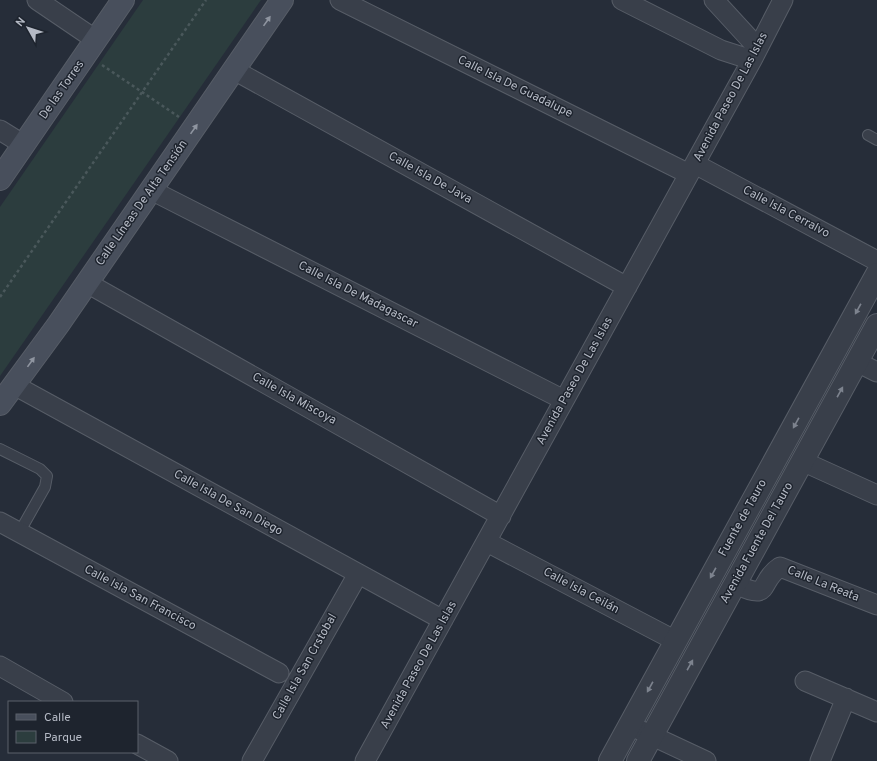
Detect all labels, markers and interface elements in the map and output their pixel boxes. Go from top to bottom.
north arrow [8,8,48,48]
text: N [13,15,29,30]
one-way arrow [263,16,271,27]
street label: Avenida Paseo De Las Islas [690,30,772,164]
street label: Calle Isla De Guadalupe [455,52,575,122]
street label: De las Torres [36,57,88,123]
one-way arrow [190,123,198,134]
street label: Calle Líneas De Alta Tensión [92,137,192,269]
street label: Calle Isla De Java [385,148,475,208]
street label: Calle Isla Cerralvo [740,182,833,242]
street label: Calle Isla De Madagascar [295,258,421,332]
one-way arrow [855,303,862,314]
street label: Avenida Paseo De Las Islas [533,314,617,448]
one-way arrow [27,356,35,367]
street label: Calle Isla Miscoya [249,369,339,429]
one-way arrow [837,386,844,398]
one-way arrow [792,417,799,428]
street label: Calle Isla De San Diego [171,466,286,540]
street label: Fuente de Tauro [715,476,771,559]
street label: Avenida Fuente Del Tauro [717,479,797,606]
street label: Calle Isla San Francisco [81,562,199,635]
street label: Calle La Reata [785,562,861,606]
street label: Calle Isla Ceilán [540,564,622,618]
one-way arrow [710,567,716,579]
street label: Avenida Paseo De Las Islas [377,598,461,732]
street label: Calle Isla San Crstobal [269,611,341,723]
one-way arrow [687,660,694,671]
one-way arrow [647,681,654,693]
legend [8,701,138,753]
text: Calle [44,710,71,726]
text: Parque [44,730,82,746]

